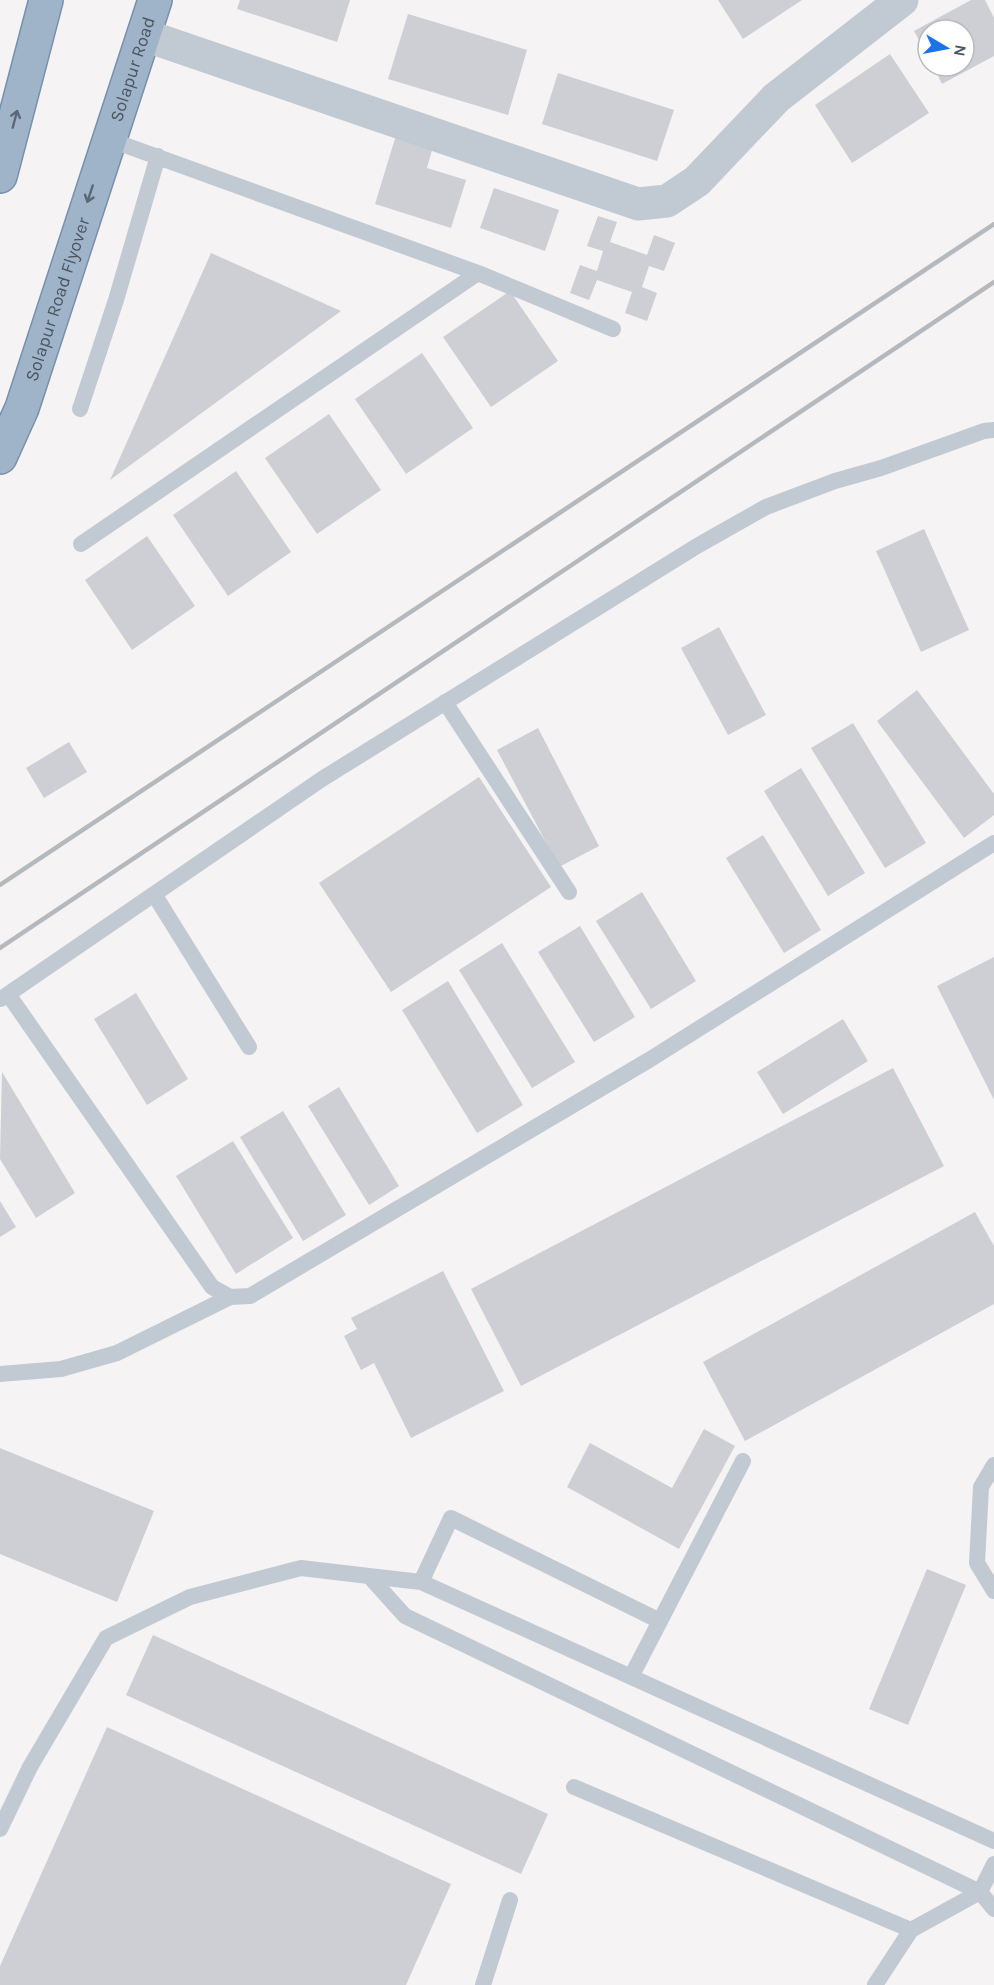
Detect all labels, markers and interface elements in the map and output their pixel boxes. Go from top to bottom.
street label: Solapur Road [105,14,160,125]
north arrow [916,18,976,78]
text: N [950,43,971,58]
one-way arrow [9,110,21,129]
one-way arrow [84,184,95,203]
street label: Solapur Road Flyover [20,214,95,384]

